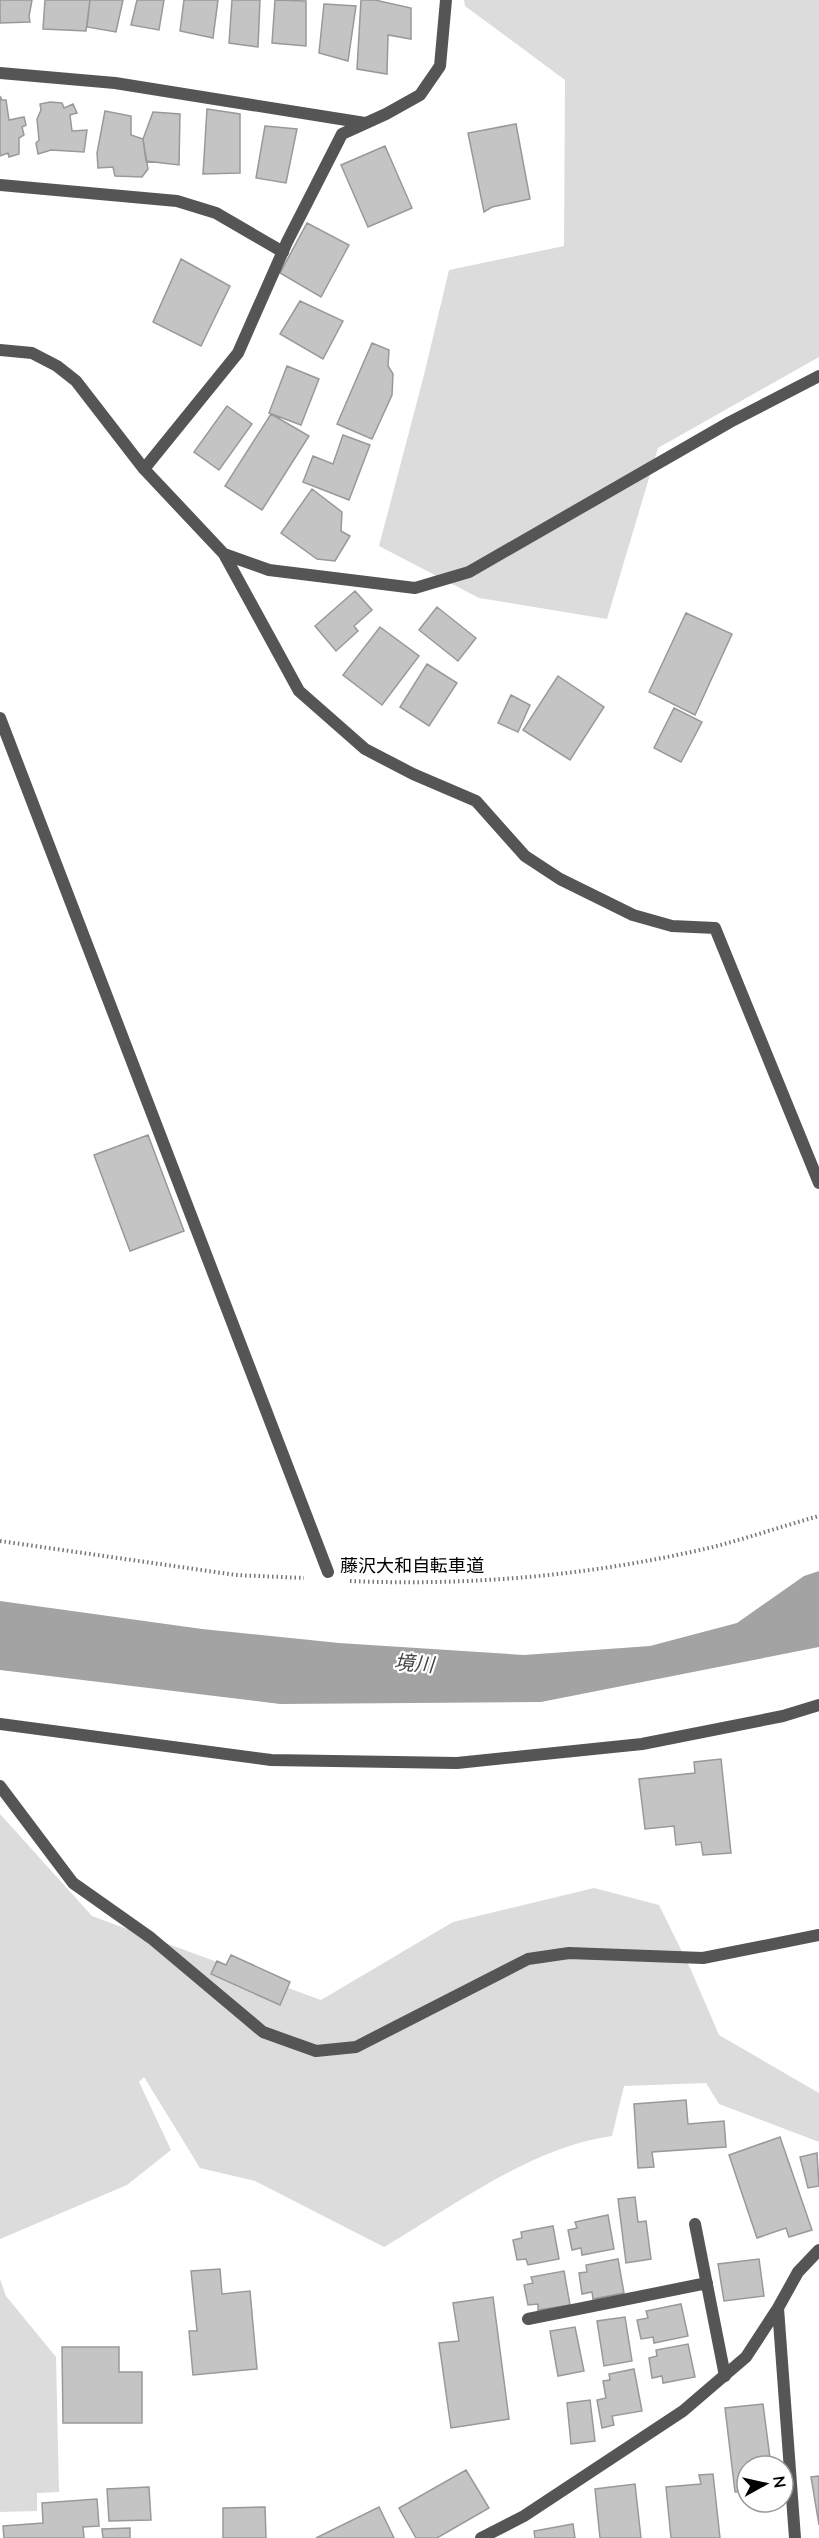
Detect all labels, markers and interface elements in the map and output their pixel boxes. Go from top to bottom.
street label: 藤沢大和自転車道 [340,1554,484,1578]
water label: 境川 [393,1649,437,1679]
north arrow [735,2454,795,2514]
text: N [767,2475,791,2490]

